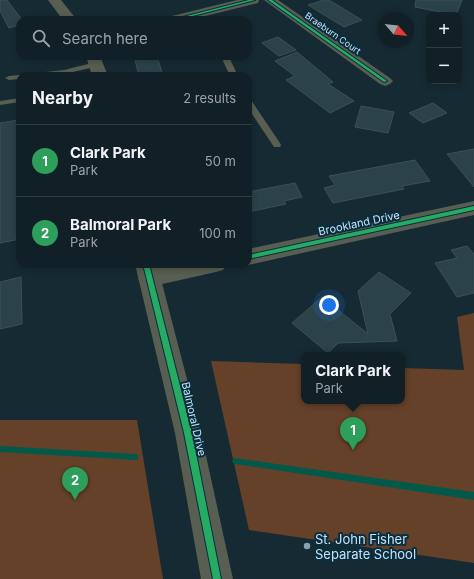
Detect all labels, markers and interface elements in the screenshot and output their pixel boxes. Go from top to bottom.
street label: Braeburn Court [303,10,363,56]
north arrow [378,12,414,48]
map controls [426,12,462,84]
button: + [426,12,462,48]
search box [16,16,252,60]
icon: search [30,27,52,49]
text: Search here [62,29,148,48]
button: − [426,48,462,84]
text: Nearby [32,88,93,108]
text: 2 results [183,90,236,106]
text: Clark Park [70,143,146,162]
text: 1 [42,153,48,169]
text: 50 m [205,153,236,169]
text: Park [70,162,98,178]
street label: Brookland Drive [317,208,401,238]
text: Balmoral Park [70,215,171,234]
text: 2 [41,225,49,241]
text: 100 m [199,225,236,241]
text: Park [70,234,98,250]
your location [319,295,339,315]
popup [301,352,405,404]
text: Clark Park [315,361,391,380]
text: Park [315,380,343,396]
street label: Balmoral Drive [179,381,209,457]
pin: 1 [340,417,366,450]
pin: 2 [62,467,88,500]
place label: St. John Fisher Separate School [315,531,416,562]
marker: St. John Fisher Separate School [302,541,312,551]

